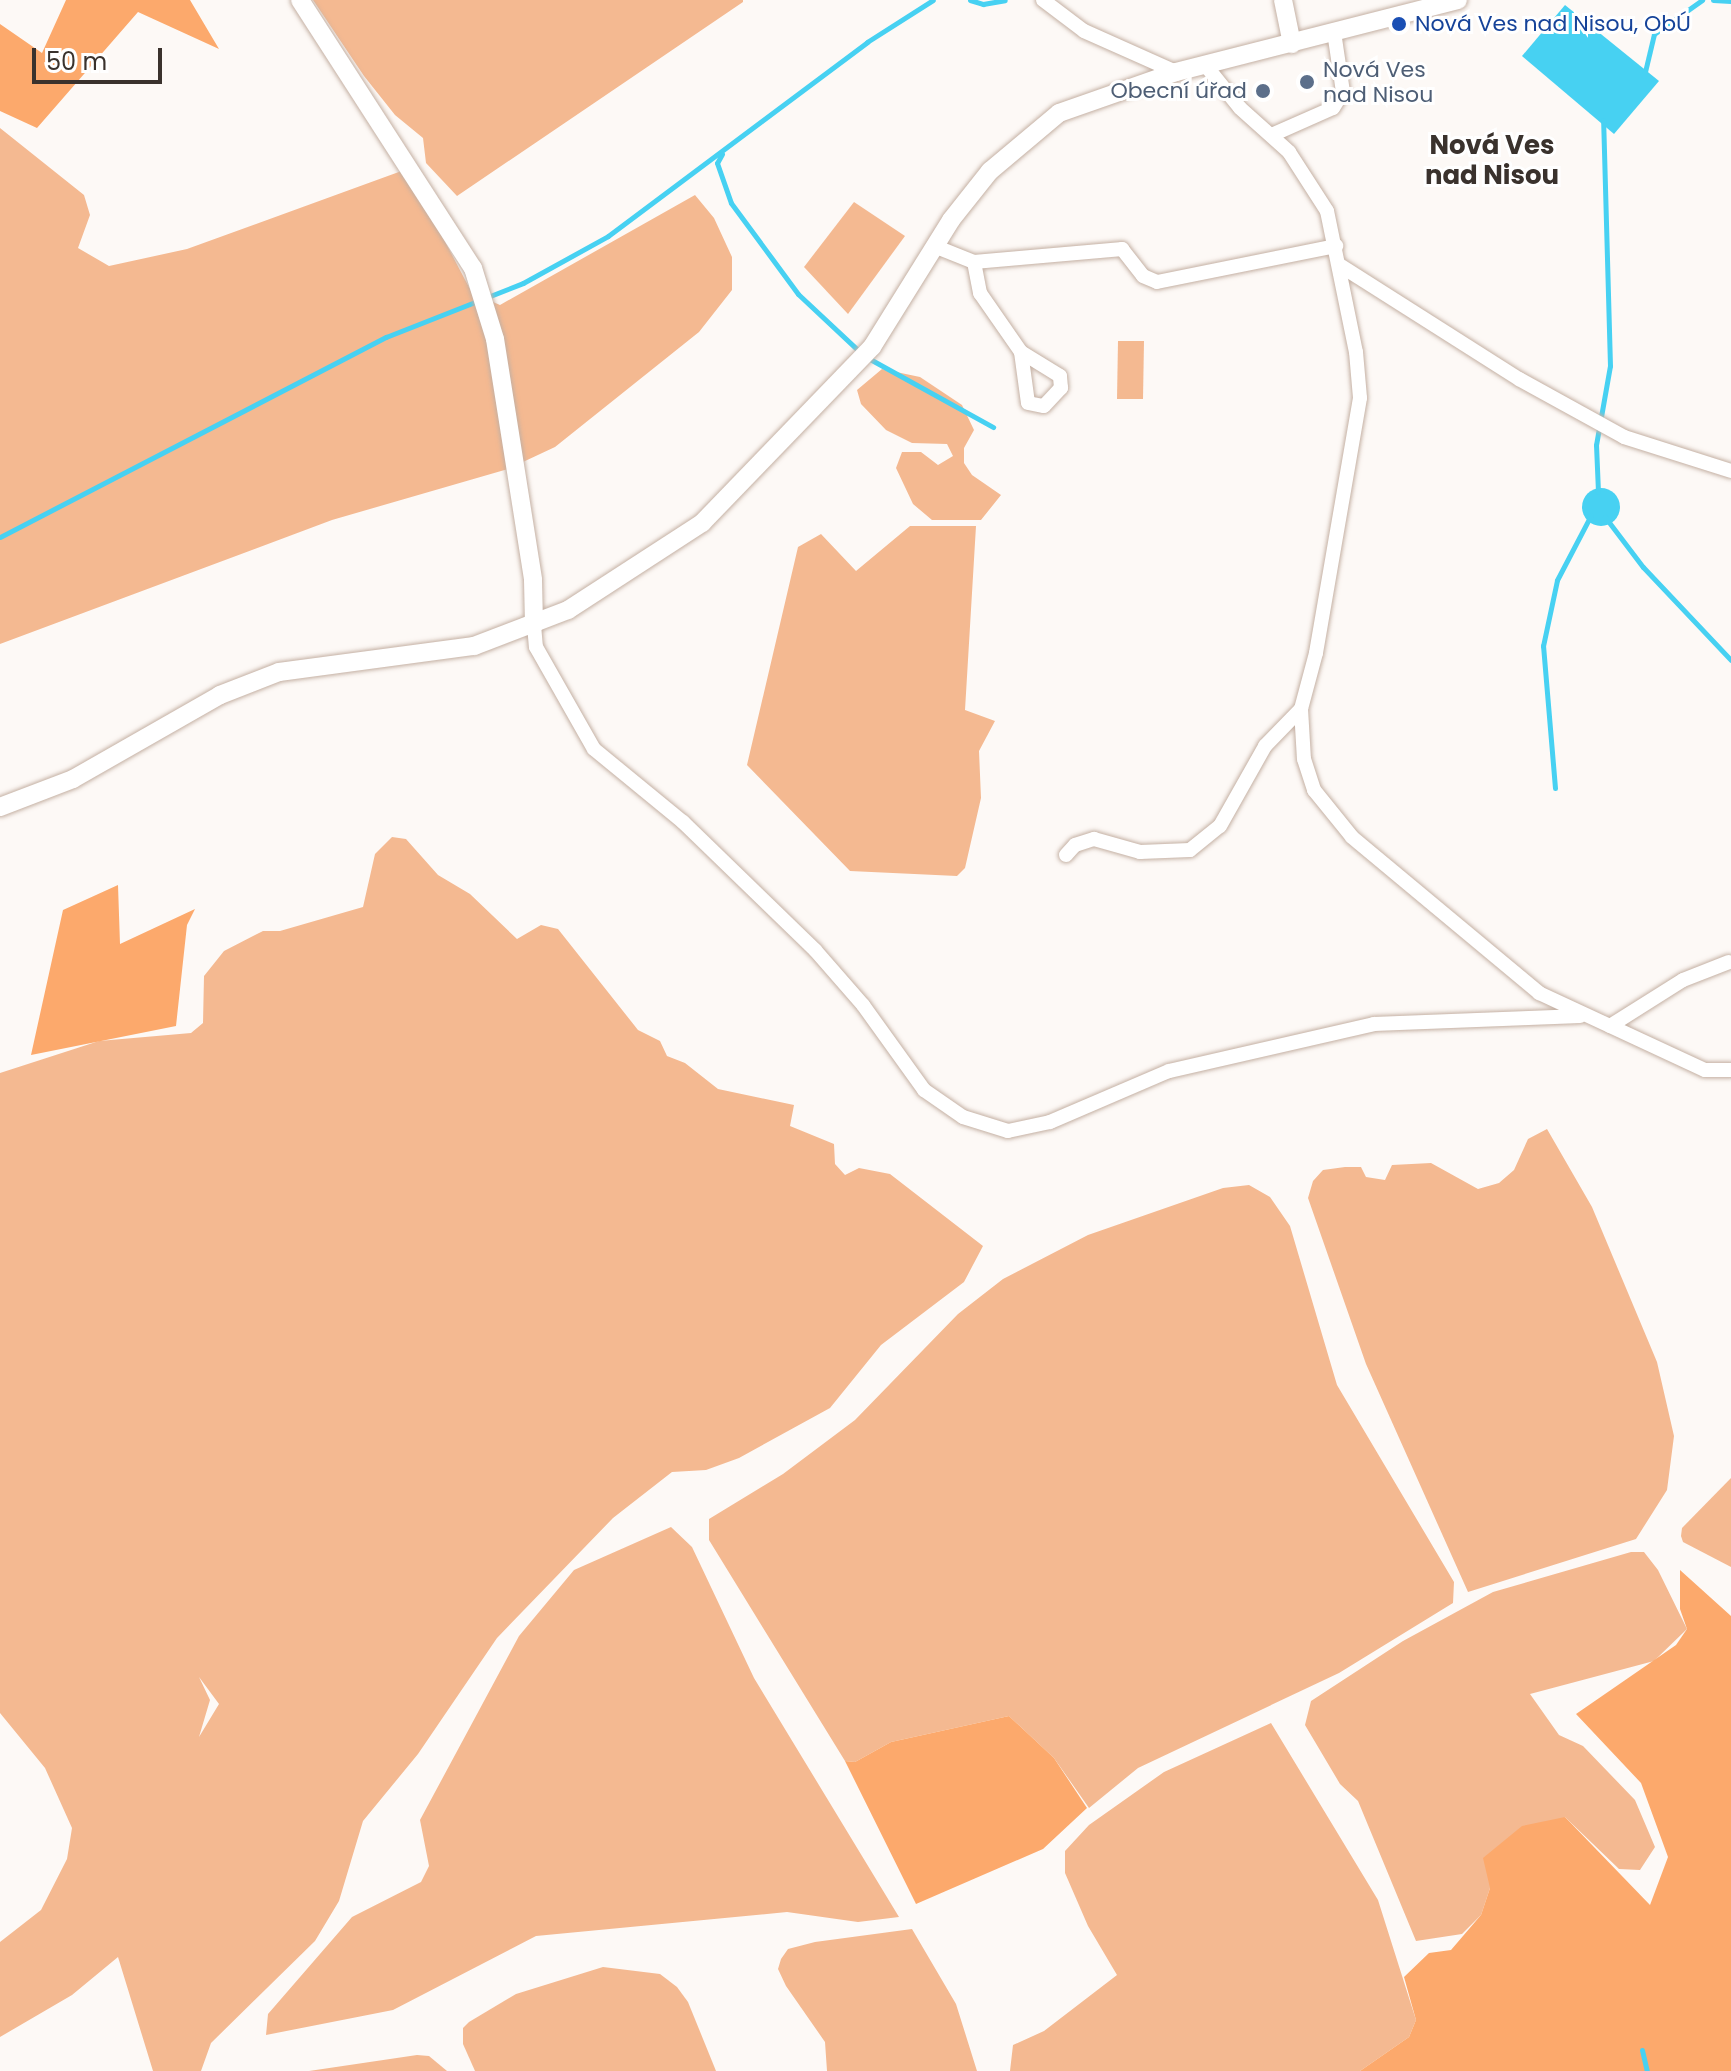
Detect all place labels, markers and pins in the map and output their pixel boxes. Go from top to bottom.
place label: Nová Ves nad Nisou, ObÚ [1415,11,1691,37]
marker: Nová Ves nad Nisou, ObÚ [1390,15,1408,33]
place label: Nová Ves nad Nisou [1323,56,1433,108]
marker: Nová Ves nad Nisou [1298,73,1316,91]
place label: Obecní úřad [1110,78,1247,104]
marker: Obecní úřad [1254,82,1272,100]

